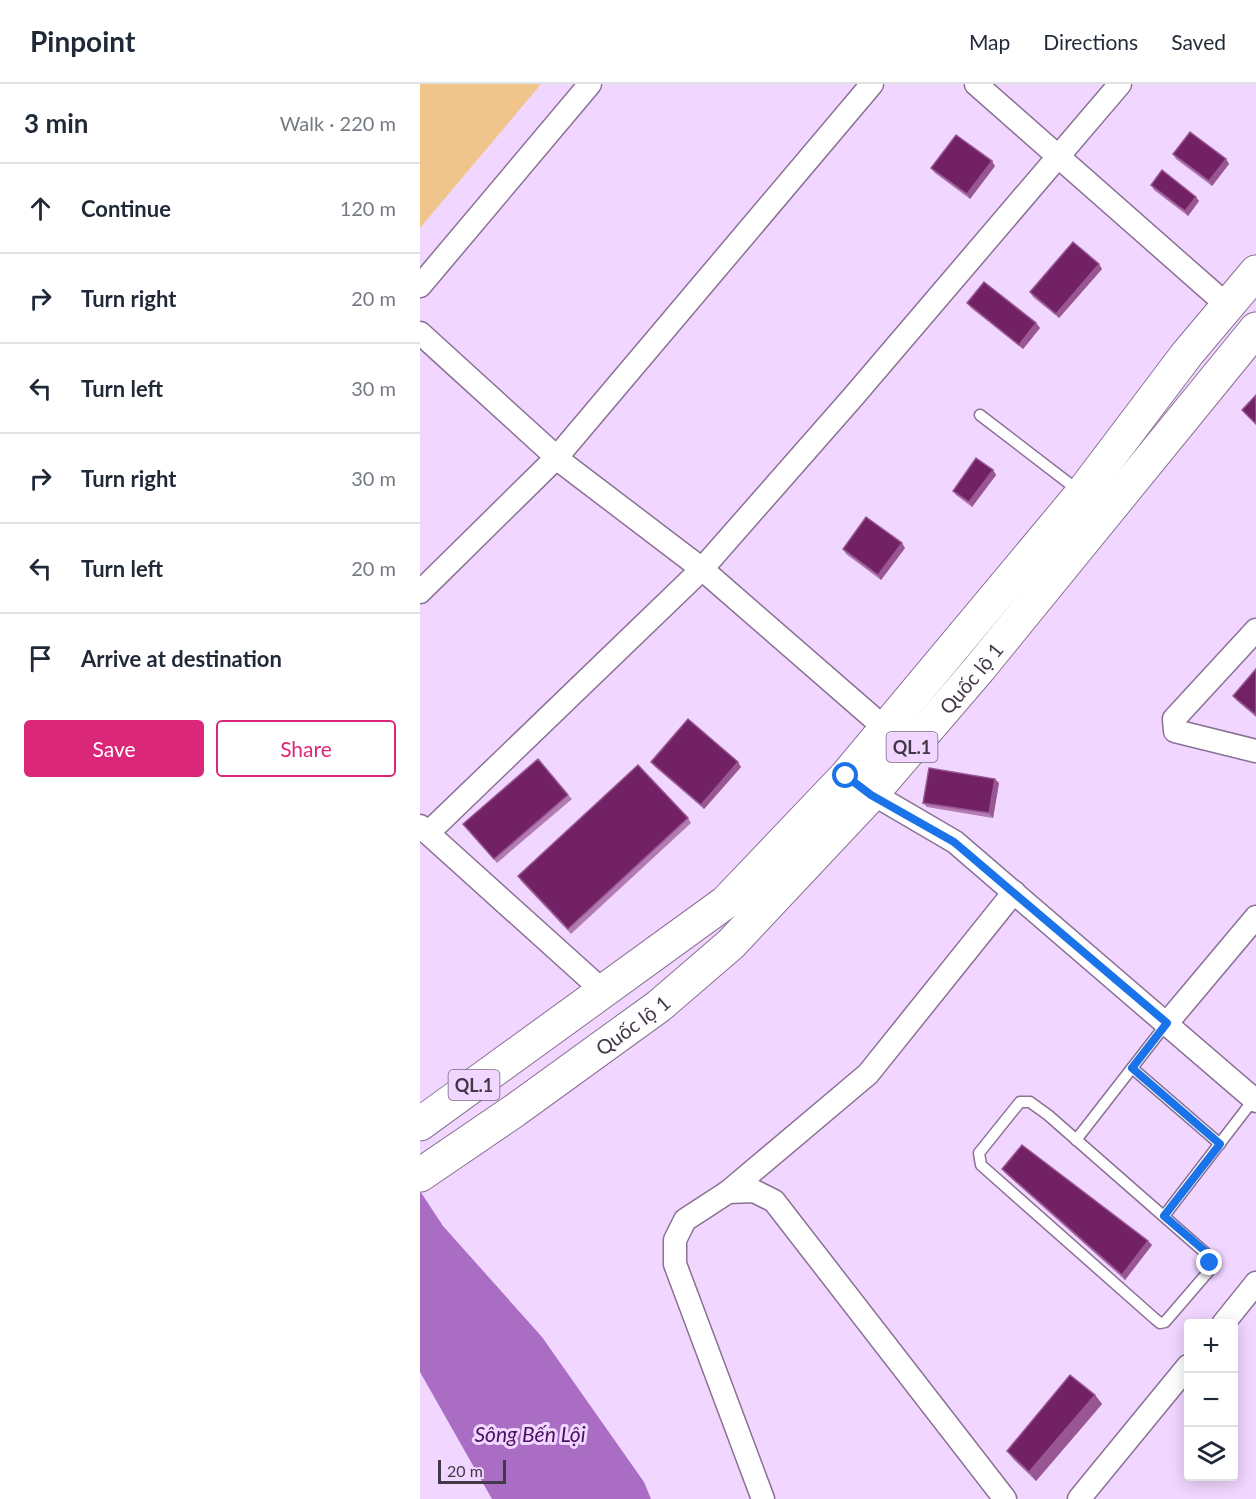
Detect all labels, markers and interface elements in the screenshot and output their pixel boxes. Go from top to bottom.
text: Pinpoint [30,24,135,58]
text: Map [969,29,1010,54]
text: Directions [1043,29,1138,54]
text: Saved [1171,29,1226,54]
text: 3 min [24,107,88,139]
text: Walk · 220 m [280,111,396,135]
icon: ahead [24,192,57,225]
text: Continue [81,195,171,222]
text: 120 m [340,196,396,220]
icon: right [24,282,57,315]
text: Turn right [81,285,176,312]
text: 20 m [351,286,396,310]
icon: left [24,372,57,405]
text: Turn left [81,375,163,402]
text: 30 m [351,376,396,400]
icon: right [24,462,57,495]
text: Turn right [81,465,176,492]
text: 30 m [351,466,396,490]
icon: left [24,552,57,585]
text: Turn left [81,555,163,582]
text: 20 m [351,556,396,580]
street label: Quốc lộ 1 [934,638,1008,719]
icon: arrive [24,642,57,675]
text: Arrive at destination [81,645,282,672]
button: Save [24,720,204,777]
button: Share [216,720,396,777]
road number: QL.1 [886,732,938,762]
route start [832,762,858,788]
street label: Quốc lộ 1 [591,990,675,1060]
road number: QL.1 [448,1070,500,1100]
route end [1196,1249,1222,1275]
map controls [1184,1319,1238,1481]
button: + [1184,1319,1238,1373]
button: − [1184,1373,1238,1427]
water label: Sông Bến Lội [474,1421,586,1446]
button: layers [1184,1427,1238,1481]
scale bar [438,1457,506,1484]
text: 20 m [447,1461,483,1480]

